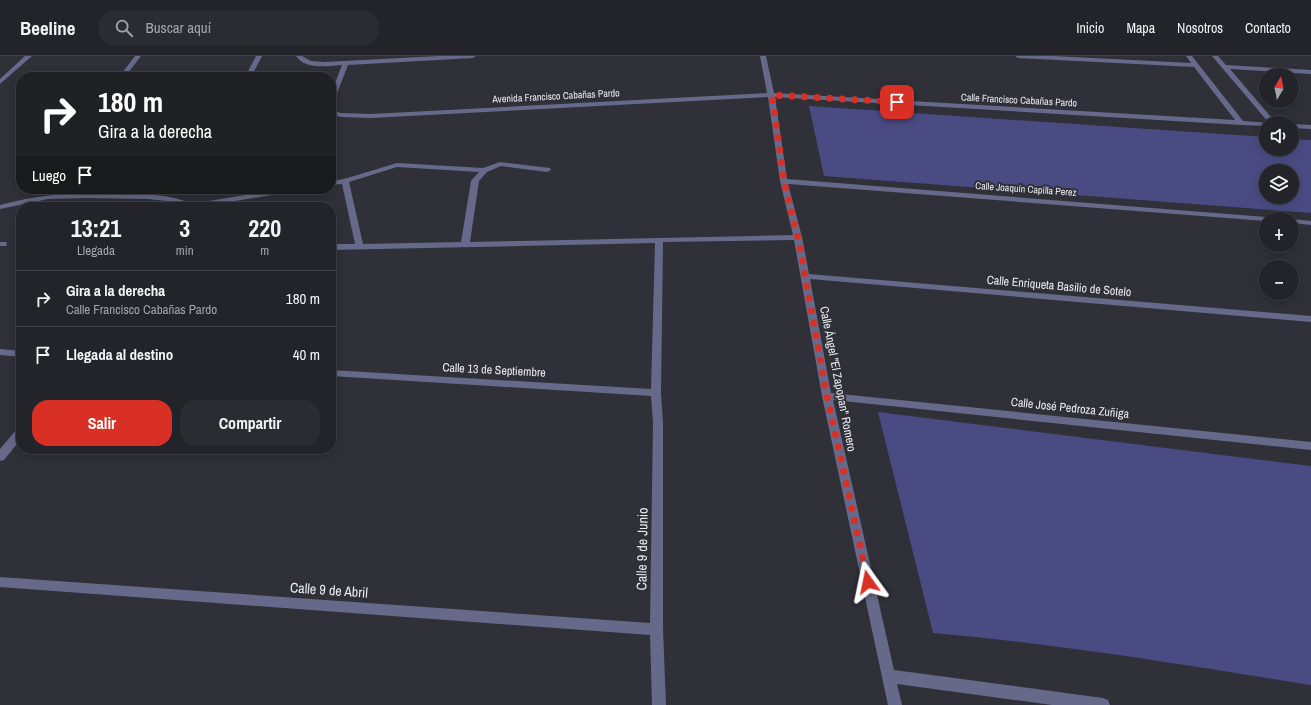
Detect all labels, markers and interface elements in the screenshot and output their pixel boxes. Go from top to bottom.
search box [99,10,379,46]
text: Beeline [20,15,75,41]
icon: search [113,17,135,39]
text: Buscar aquí [145,17,211,38]
text: Inicio [1076,19,1104,37]
text: Mapa [1126,19,1155,37]
text: Nosotros [1177,19,1223,37]
text: Contacto [1245,19,1291,37]
north arrow [1259,68,1299,108]
map controls [1259,68,1299,300]
text: 180 m [98,83,163,121]
pin [880,85,914,119]
street label: Avenida Francisco Cabañas Pardo [491,86,620,106]
icon: right [32,88,84,140]
street label: Calle Francisco Cabañas Pardo [961,90,1078,110]
icon: arrive [886,91,908,113]
button: sound [1259,116,1299,156]
text: Gira a la derecha [98,119,212,144]
icon: arrive [74,164,96,186]
button: layers [1259,164,1299,204]
text: Luego [32,165,66,186]
street label: Calle Joaquín Capilla Perez [975,179,1077,199]
text: 13:21 [71,212,121,244]
text: 3 [179,212,190,244]
text: 220 [248,212,281,244]
button: + [1259,212,1299,252]
text: Llegada [77,242,115,259]
text: min [176,242,194,259]
text: m [260,242,269,259]
button: − [1259,260,1299,300]
street label: Calle Enriqueta Basilio de Sotelo [986,272,1132,300]
text: Gira a la derecha [66,280,165,301]
icon: right [32,288,54,310]
text: 180 m [286,288,320,309]
text: Calle Francisco Cabañas Pardo [66,301,217,318]
street label: Calle Ángel "El Zapopan" Romero [816,305,860,453]
icon: arrive [32,344,54,366]
text: Llegada al destino [66,344,173,365]
text: 40 m [293,344,320,365]
street label: Calle 13 de Septiembre [442,359,546,381]
street label: Calle José Pedroza Zuñiga [1010,394,1130,422]
button: Salir [32,400,172,446]
button: Compartir [180,400,320,446]
street label: Calle 9 de Junio [632,507,652,591]
position arrow [847,561,889,603]
street label: Calle 9 de Abril [290,578,368,602]

